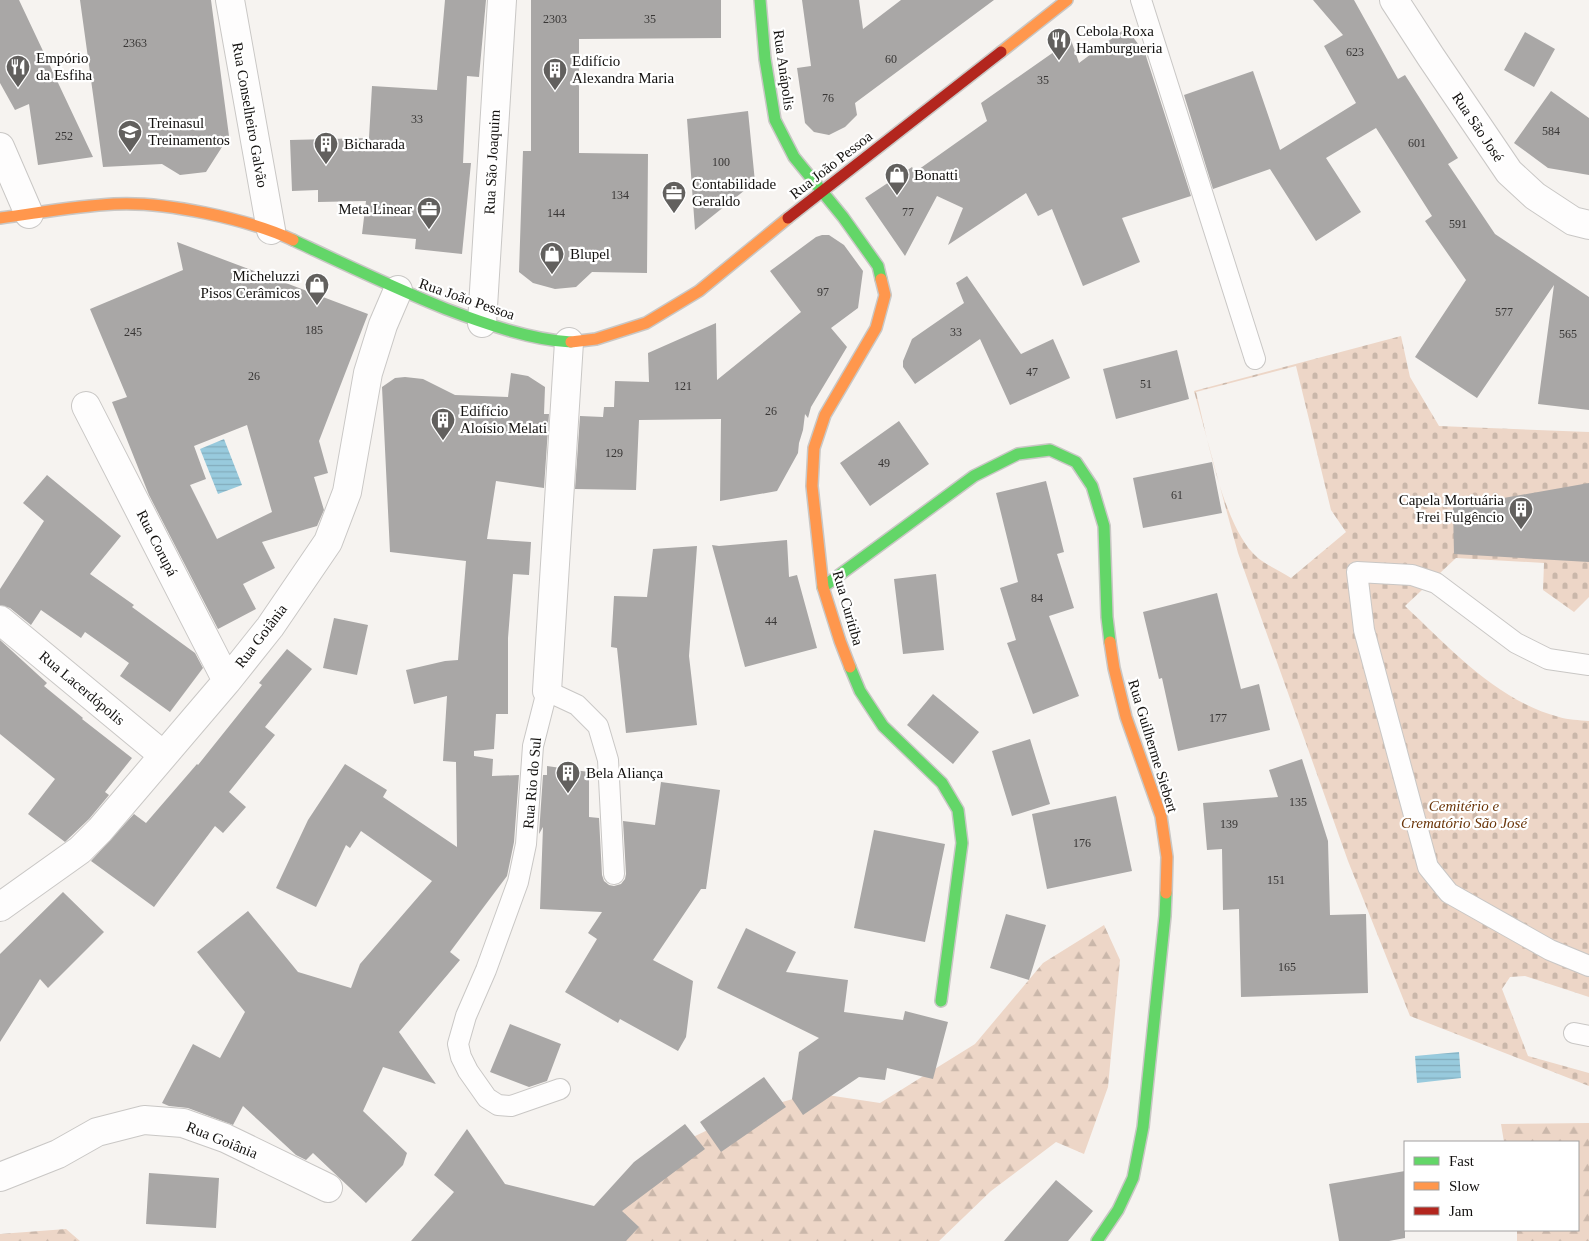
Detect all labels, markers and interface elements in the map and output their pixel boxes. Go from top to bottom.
house number: 2303 [543,12,567,26]
house number: 35 [644,12,656,26]
place label: Cebola Roxa Hamburgueria [1076,23,1163,56]
restaurant icon: Cebola Roxa Hamburgueria [1046,27,1072,61]
street label: Rua Anápolis [770,29,798,112]
house number: 2363 [123,36,147,50]
street label: Rua Conselheiro Galvão [229,41,271,189]
house number: 623 [1346,45,1364,59]
place label: Empório da Esfiha [36,50,93,83]
house number: 60 [885,52,897,66]
place label: Edifício Alexandra Maria [572,53,674,86]
restaurant icon: Empório da Esfiha [5,54,31,88]
building icon: Edifício Alexandra Maria [542,57,568,91]
house number: 35 [1037,73,1049,87]
street label: Rua São José [1449,89,1507,165]
house number: 76 [822,91,834,105]
street label: Rua São Joaquim [481,109,503,215]
house number: 33 [411,112,423,126]
place label: Treinasul Treinamentos [148,115,230,148]
school or university icon: Treinasul Treinamentos [117,119,143,153]
house number: 584 [1542,124,1560,138]
street label: Rua João Pessoa [787,128,876,202]
house number: 252 [55,129,73,143]
building icon: Bicharada [313,131,339,165]
place label: Bicharada [344,136,405,152]
house number: 601 [1408,136,1426,150]
house number: 100 [712,155,730,169]
shop icon: Bonatti [884,162,910,196]
place label: Bonatti [914,167,958,183]
place label: Contabilidade Geraldo [692,176,776,209]
office icon: Contabilidade Geraldo [661,180,687,214]
house number: 134 [611,188,629,202]
office icon: Meta Linear [416,196,442,230]
place label: Meta Linear [338,201,412,217]
house number: 77 [902,205,914,219]
house number: 144 [547,206,565,220]
house number: 591 [1449,217,1467,231]
shop icon: Blupel [539,241,565,275]
place label: Blupel [570,246,610,262]
place label: Micheluzzi Pisos Cerâmicos [200,268,300,301]
shop icon: Micheluzzi Pisos Cerâmicos [304,272,330,306]
street label: Rua João Pessoa [417,275,517,323]
house number: 97 [817,285,829,299]
house number: 577 [1495,305,1513,319]
house number: 185 [305,323,323,337]
house number: 245 [124,325,142,339]
house number: 33 [950,325,962,339]
house number: 565 [1559,327,1577,341]
house number: 47 [1026,365,1038,379]
house number: 26 [248,369,260,383]
house number: 51 [1140,377,1152,391]
house number: 121 [674,379,692,393]
place label: Edifício Aloísio Melati [460,403,547,436]
house number: 26 [765,404,777,418]
building icon: Edifício Aloísio Melati [430,407,456,441]
house number: 129 [605,446,623,460]
house number: 49 [878,456,890,470]
house number: 61 [1171,488,1183,502]
place label: Capela Mortuária Frei Fulgêncio [1399,492,1504,525]
building icon: Capela Mortuária Frei Fulgêncio [1508,496,1534,530]
street label: Rua Corupá [134,507,181,579]
street label: Rua Curitiba [830,569,866,648]
house number: 84 [1031,591,1043,605]
street label: Rua Goiânia [232,601,290,671]
house number: 44 [765,614,777,628]
street label: Rua Lacerdópolis [36,648,128,728]
street label: Rua Guilherme Siebert [1125,678,1181,815]
house number: 177 [1209,711,1227,725]
street label: Rua Rio do Sul [520,736,544,830]
building icon: Bela Aliança [555,760,581,794]
place label: Bela Aliança [586,765,663,781]
house number: 135 [1289,795,1307,809]
park label: Cemitério e Crematório São José [1401,798,1528,831]
house number: 139 [1220,817,1238,831]
house number: 176 [1073,836,1091,850]
house number: 151 [1267,873,1285,887]
house number: 165 [1278,960,1296,974]
street label: Rua Goiânia [184,1118,260,1162]
legend [1404,1141,1579,1231]
text: Fast [1449,1153,1475,1169]
text: Slow [1449,1178,1480,1194]
text: Jam [1449,1203,1473,1219]

